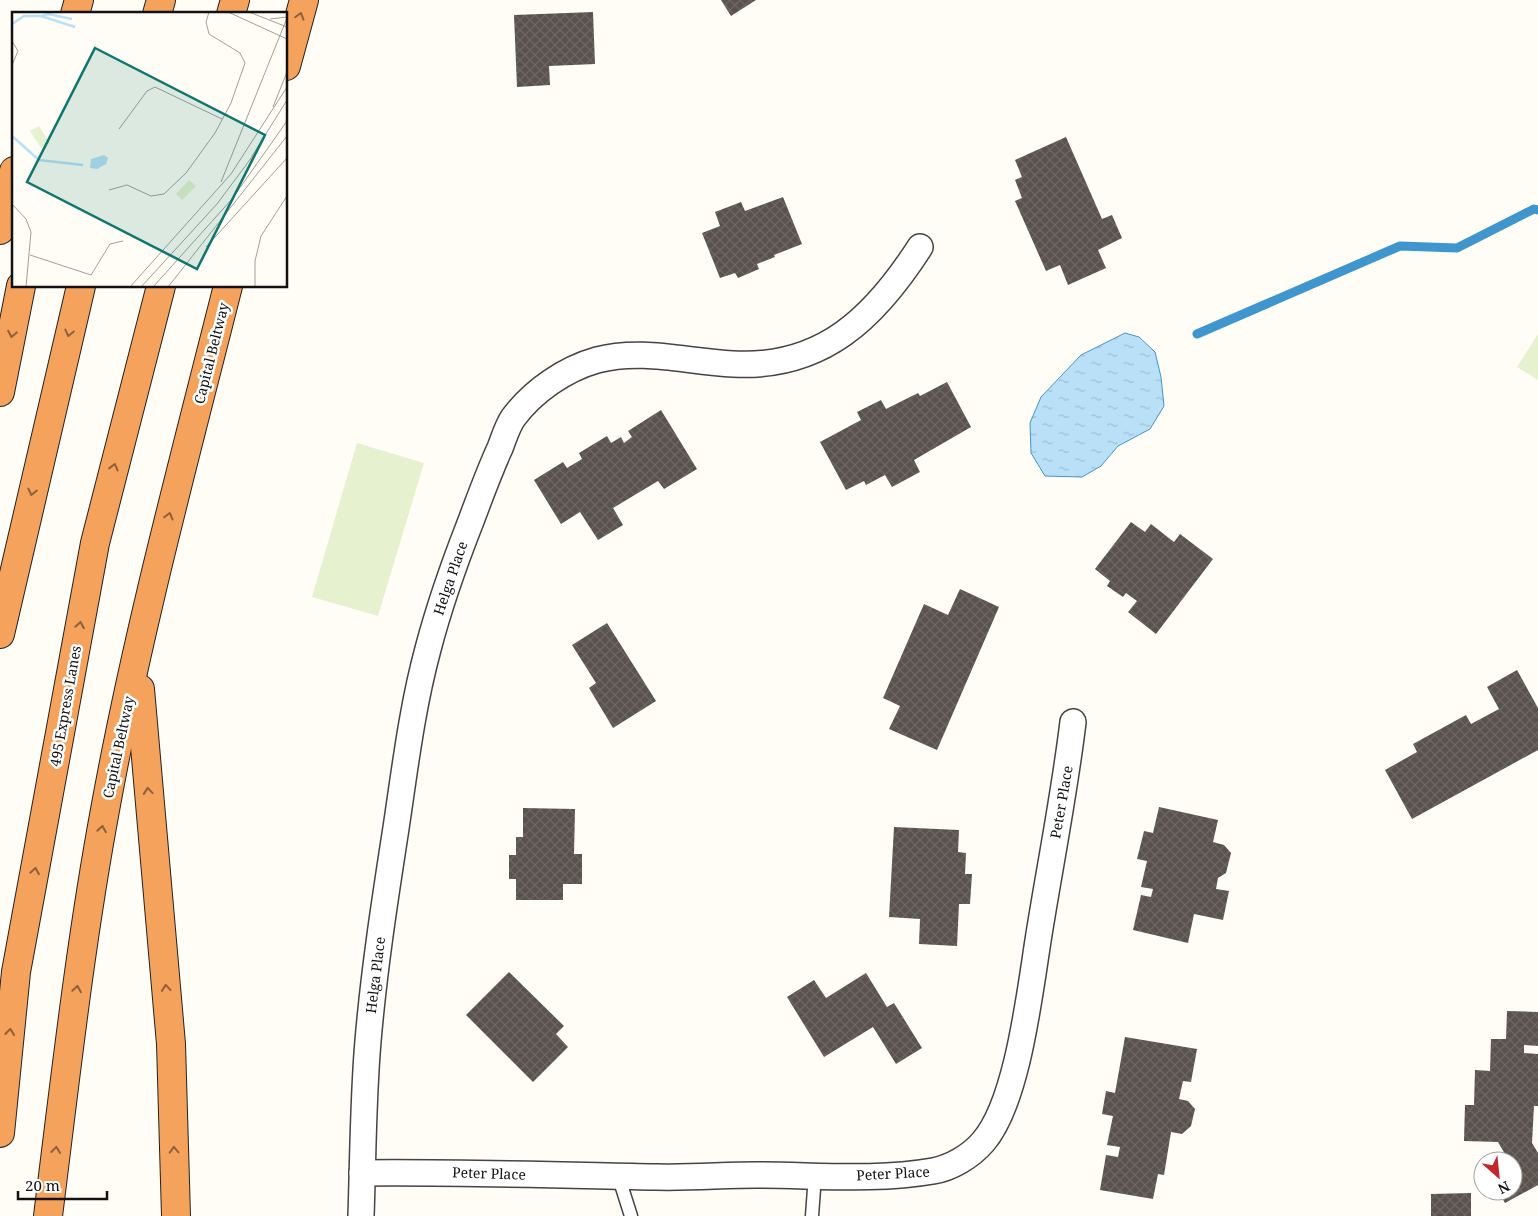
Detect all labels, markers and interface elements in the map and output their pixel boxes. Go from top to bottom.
inset map [12,12,288,288]
one-way arrow [294,12,304,20]
street label: Capital Beltway [189,300,233,406]
one-way arrow [64,329,75,338]
one-way arrow [7,330,17,339]
one-way arrow [109,463,119,471]
one-way arrow [27,487,38,496]
one-way arrow [163,511,174,520]
street label: Helga Place [428,538,472,618]
one-way arrow [74,621,84,630]
street label: 495 Express Lanes [45,644,85,768]
street label: Capital Beltway [98,694,138,800]
street label: Peter Place [1045,764,1077,840]
one-way arrow [143,787,154,795]
one-way arrow [96,824,107,832]
one-way arrow [29,867,39,876]
street label: Helga Place [361,936,389,1014]
one-way arrow [160,983,171,991]
one-way arrow [72,985,82,993]
one-way arrow [4,1028,15,1036]
one-way arrow [50,1146,61,1154]
one-way arrow [169,1146,179,1154]
north arrow [1473,1151,1523,1201]
street label: Peter Place [452,1162,526,1184]
street label: Peter Place [856,1162,930,1184]
scale bar [18,1168,106,1200]
text: 20 m [25,1175,60,1195]
text: N [1495,1177,1513,1199]

